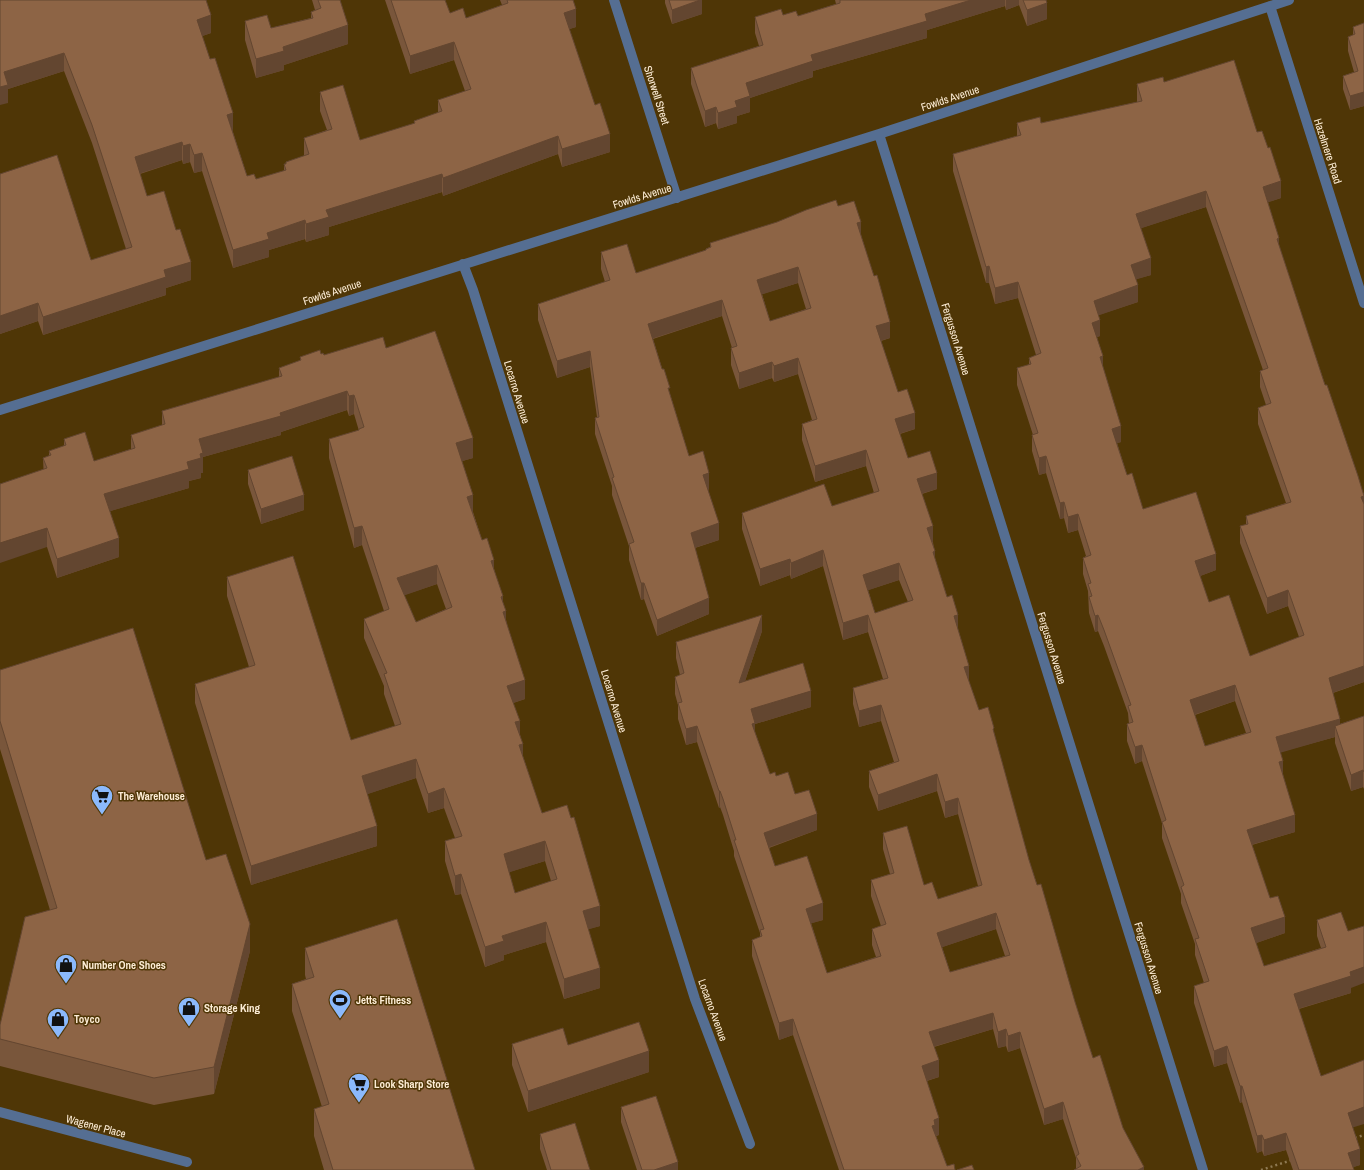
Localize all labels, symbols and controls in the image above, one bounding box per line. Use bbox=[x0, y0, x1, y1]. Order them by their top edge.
street label: Shorwell Street bbox=[641, 64, 673, 127]
street label: Fowlds Avenue bbox=[919, 82, 981, 114]
street label: Hazelmere Road bbox=[1311, 117, 1345, 185]
street label: Fowlds Avenue bbox=[611, 180, 673, 212]
street label: Fowlds Avenue bbox=[301, 276, 363, 308]
street label: Fergusson Avenue bbox=[938, 301, 974, 377]
street label: Locarno Avenue bbox=[501, 359, 533, 425]
street label: Fergusson Avenue bbox=[1034, 610, 1070, 686]
street label: Locarno Avenue bbox=[598, 668, 630, 734]
supermarket icon: The Warehouse bbox=[89, 783, 115, 816]
place label: The Warehouse bbox=[118, 789, 185, 803]
street label: Fergusson Avenue bbox=[1131, 920, 1167, 996]
shop icon: Number One Shoes bbox=[53, 952, 79, 985]
place label: Number One Shoes bbox=[82, 958, 166, 972]
street label: Locarno Avenue bbox=[695, 977, 731, 1043]
sports icon: Jetts Fitness bbox=[327, 987, 353, 1020]
place label: Jetts Fitness bbox=[356, 993, 411, 1007]
shop icon: Storage King bbox=[176, 995, 202, 1028]
place label: Storage King bbox=[204, 1001, 261, 1015]
shop icon: Toyco bbox=[45, 1006, 71, 1039]
place label: Toyco bbox=[74, 1012, 100, 1026]
supermarket icon: Look Sharp Store bbox=[346, 1071, 372, 1104]
place label: Look Sharp Store bbox=[374, 1077, 449, 1091]
street label: Wagener Place bbox=[65, 1111, 127, 1141]

